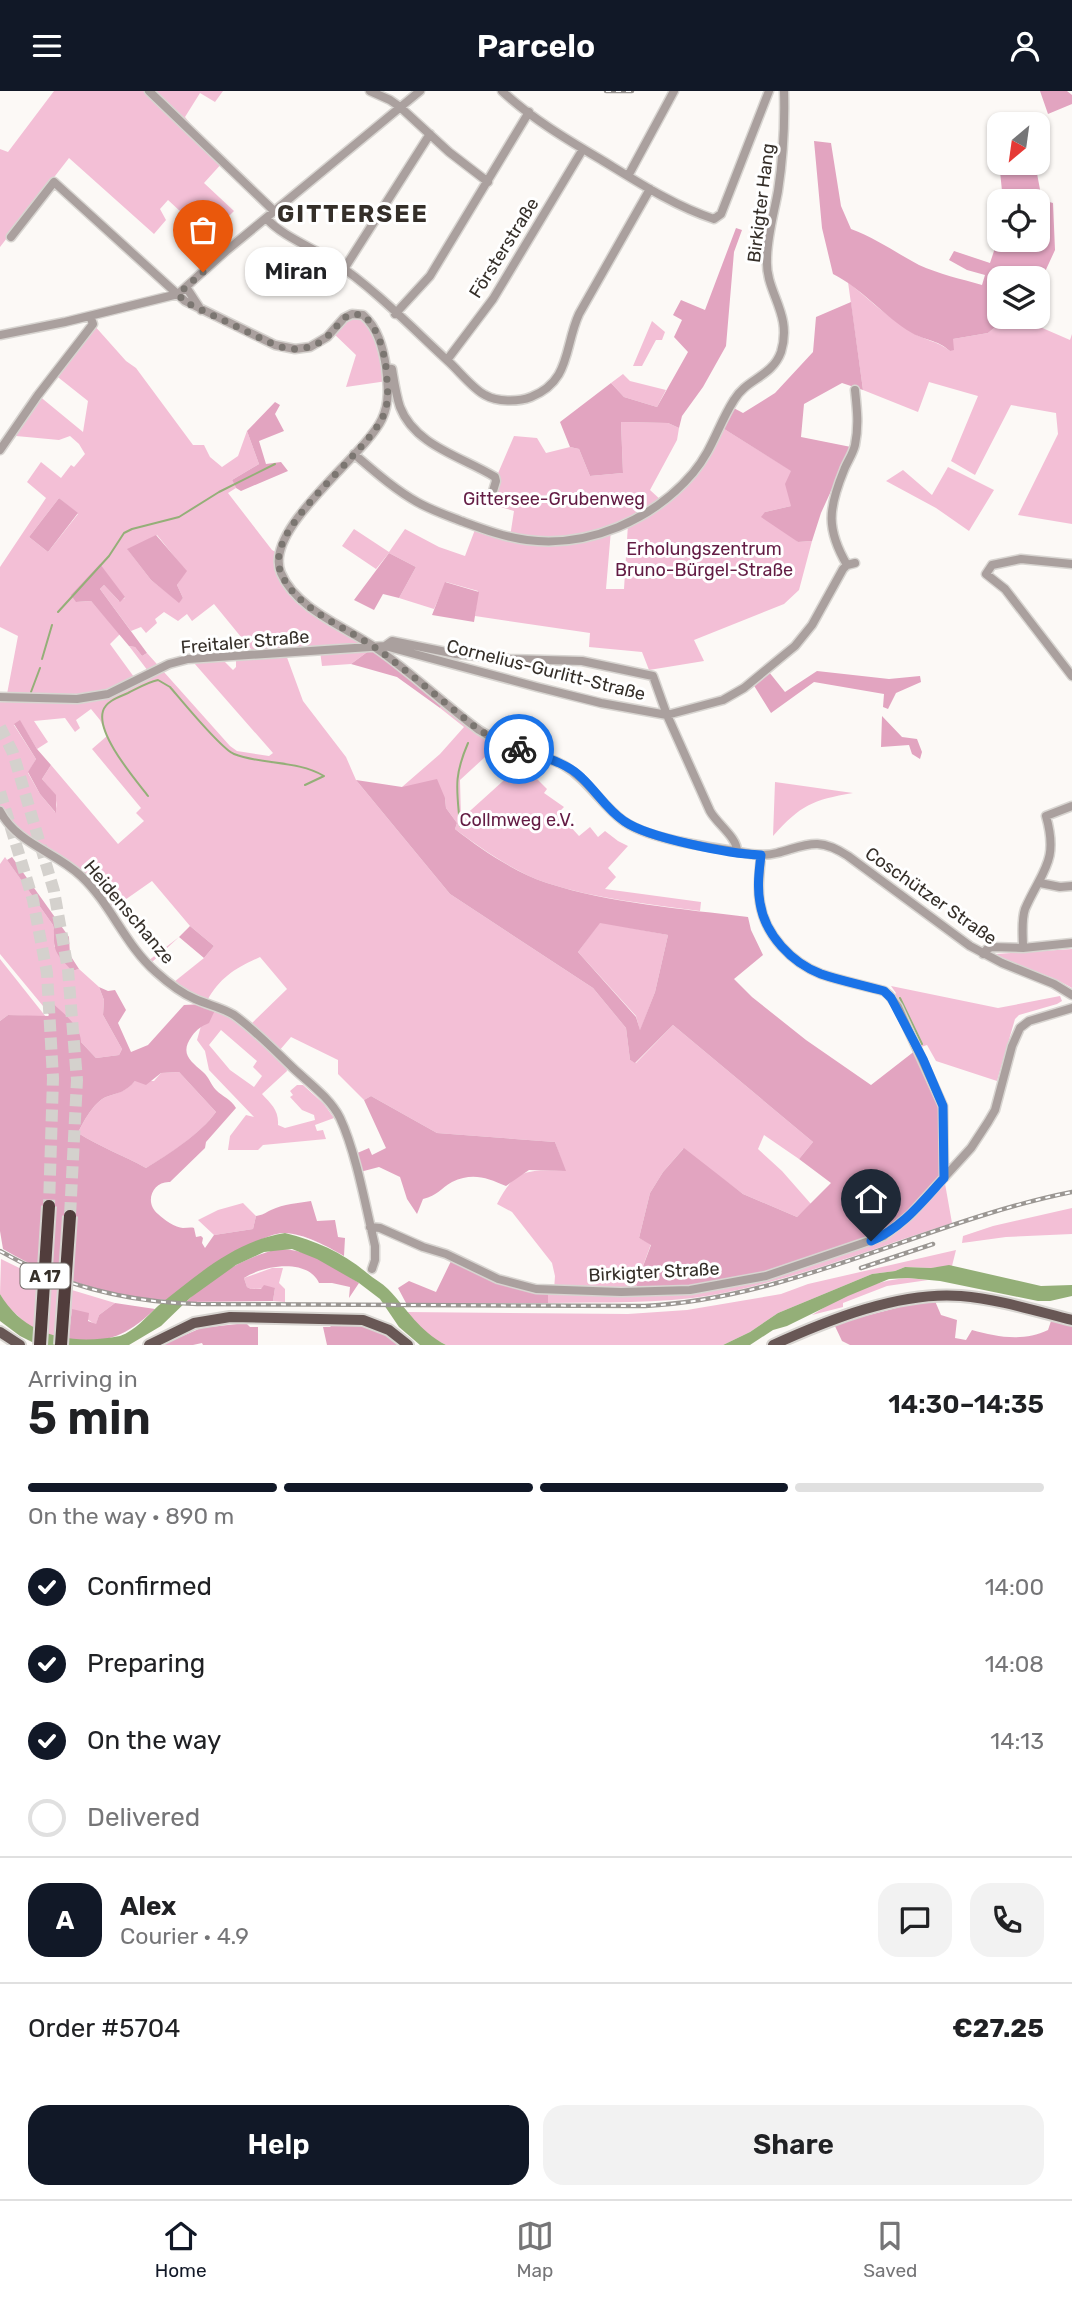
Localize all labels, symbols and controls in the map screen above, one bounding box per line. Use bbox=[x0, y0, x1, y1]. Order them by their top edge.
icon: menu bbox=[28, 27, 66, 65]
text: Parcelo bbox=[477, 27, 595, 65]
icon: person bbox=[1006, 27, 1044, 65]
north arrow bbox=[987, 112, 1050, 175]
map controls bbox=[987, 112, 1050, 329]
street label: Birkigter Hang bbox=[743, 142, 779, 264]
button: locate bbox=[987, 189, 1050, 252]
street label: Försterstraße bbox=[464, 194, 544, 302]
pin bbox=[173, 200, 233, 272]
district label: GITTERSEE bbox=[277, 200, 429, 228]
icon: bag bbox=[184, 211, 222, 249]
callout: Miran bbox=[245, 247, 346, 297]
text: Miran bbox=[265, 257, 327, 285]
button: layers bbox=[987, 266, 1050, 329]
park label: Gittersee-Grubenweg bbox=[463, 488, 645, 510]
park label: Erholungszentrum Bruno-Bürgel-Straße bbox=[615, 538, 793, 581]
street label: Freitaler Straße bbox=[180, 625, 310, 659]
street label: Cornelius-Gurlitt-Straße bbox=[444, 635, 648, 705]
courier bbox=[484, 714, 554, 784]
icon: bike bbox=[500, 730, 538, 768]
park label: Collmweg e.V. bbox=[460, 809, 574, 831]
street label: Coschützer Straße bbox=[861, 842, 1001, 950]
street label: Heidenschanze bbox=[79, 856, 179, 968]
pin bbox=[841, 1169, 901, 1241]
icon: home bbox=[852, 1180, 890, 1218]
street label: Birkigter Straße bbox=[588, 1258, 720, 1286]
road number: A 17 bbox=[20, 1263, 70, 1289]
text: Arriving in bbox=[28, 1365, 138, 1393]
text: 14:30–14:35 bbox=[888, 1389, 1044, 1420]
text: 5 min bbox=[28, 1391, 151, 1446]
text: On the way · 890 m bbox=[28, 1502, 234, 1530]
icon: check bbox=[28, 1568, 66, 1606]
text: Confirmed bbox=[87, 1571, 212, 1602]
text: 14:00 bbox=[985, 1573, 1044, 1601]
icon: check bbox=[28, 1645, 66, 1683]
text: Preparing bbox=[87, 1648, 205, 1679]
text: 14:08 bbox=[985, 1650, 1044, 1678]
icon: check bbox=[28, 1722, 66, 1760]
text: On the way bbox=[87, 1725, 221, 1756]
text: 14:13 bbox=[990, 1727, 1044, 1755]
text: Delivered bbox=[87, 1802, 200, 1833]
button: chat bbox=[878, 1883, 952, 1957]
button: phone bbox=[970, 1883, 1044, 1957]
text: Alex bbox=[120, 1891, 176, 1922]
text: A bbox=[56, 1905, 74, 1936]
text: Courier · 4.9 bbox=[120, 1922, 249, 1950]
text: Order #5704 bbox=[28, 2013, 180, 2044]
text: €27.25 bbox=[952, 2013, 1044, 2044]
button: Help bbox=[28, 2105, 529, 2185]
button: Share bbox=[543, 2105, 1044, 2185]
tab: Home bbox=[155, 2217, 207, 2282]
tab: Map bbox=[516, 2217, 554, 2282]
tab: Saved bbox=[863, 2217, 917, 2282]

